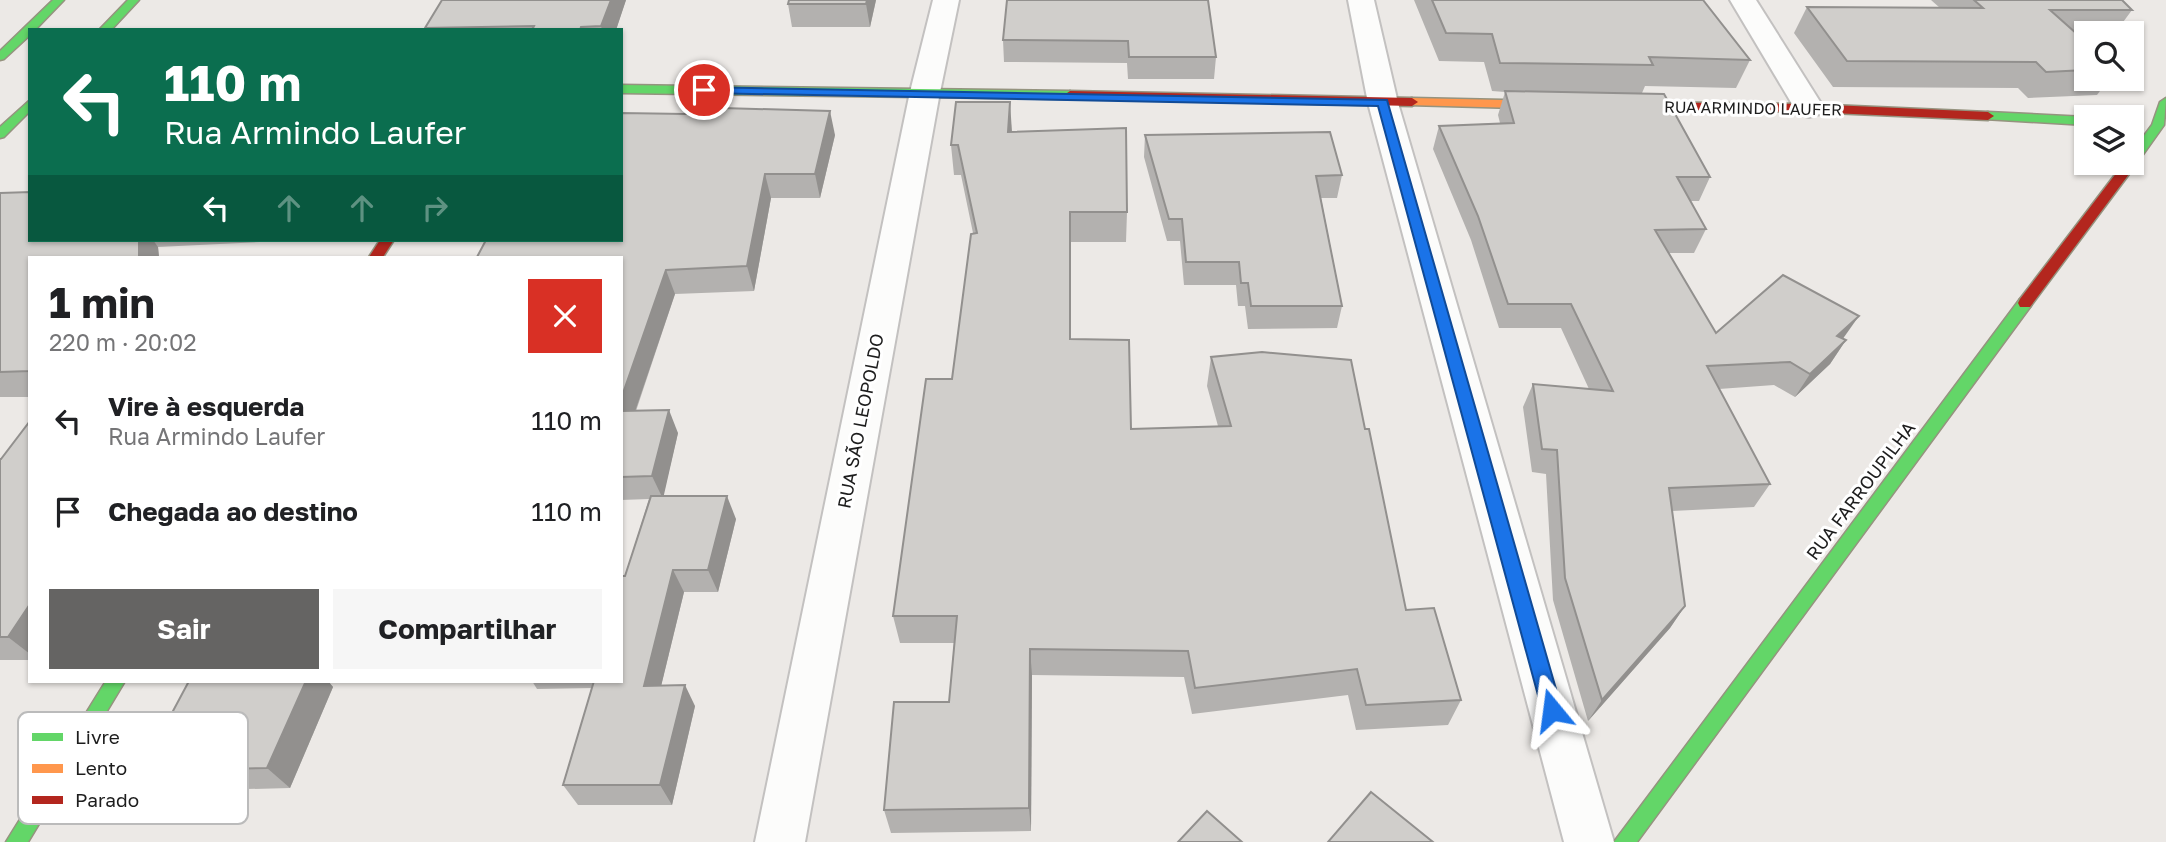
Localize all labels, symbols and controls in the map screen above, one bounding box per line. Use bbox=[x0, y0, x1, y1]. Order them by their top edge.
map controls bbox=[2074, 21, 2144, 175]
button: search bbox=[2074, 21, 2144, 91]
text: 110 m bbox=[164, 53, 301, 112]
icon: left bbox=[49, 56, 140, 147]
pin bbox=[674, 60, 734, 120]
icon: arrive bbox=[685, 71, 723, 109]
street label: RUA ARMINDO LAUFER bbox=[1664, 96, 1842, 120]
button: layers bbox=[2074, 105, 2144, 175]
text: Rua Armindo Laufer bbox=[164, 113, 466, 151]
icon: left bbox=[197, 189, 235, 227]
icon: ahead bbox=[270, 189, 308, 227]
icon: ahead bbox=[343, 189, 381, 227]
icon: right bbox=[416, 189, 454, 227]
text: 1 min bbox=[49, 277, 155, 327]
button: close bbox=[528, 279, 602, 353]
text: 220 m · 20:02 bbox=[49, 328, 197, 356]
street label: RUA SÃO LEOPOLDO bbox=[832, 331, 888, 510]
text: Vire à esquerda bbox=[108, 391, 304, 422]
icon: left bbox=[49, 402, 87, 440]
text: 110 m bbox=[531, 405, 602, 436]
street label: RUA FARROUPILHA bbox=[1801, 417, 1919, 564]
text: Rua Armindo Laufer bbox=[108, 422, 325, 450]
icon: arrive bbox=[49, 493, 87, 531]
text: Chegada ao destino bbox=[108, 496, 358, 527]
text: 110 m bbox=[531, 496, 602, 527]
button: Sair bbox=[49, 589, 319, 669]
button: Compartilhar bbox=[333, 589, 602, 669]
position arrow bbox=[1515, 673, 1589, 747]
legend bbox=[18, 712, 248, 824]
text: Livre bbox=[75, 725, 120, 748]
text: Lento bbox=[75, 756, 127, 779]
text: Parado bbox=[75, 788, 139, 811]

